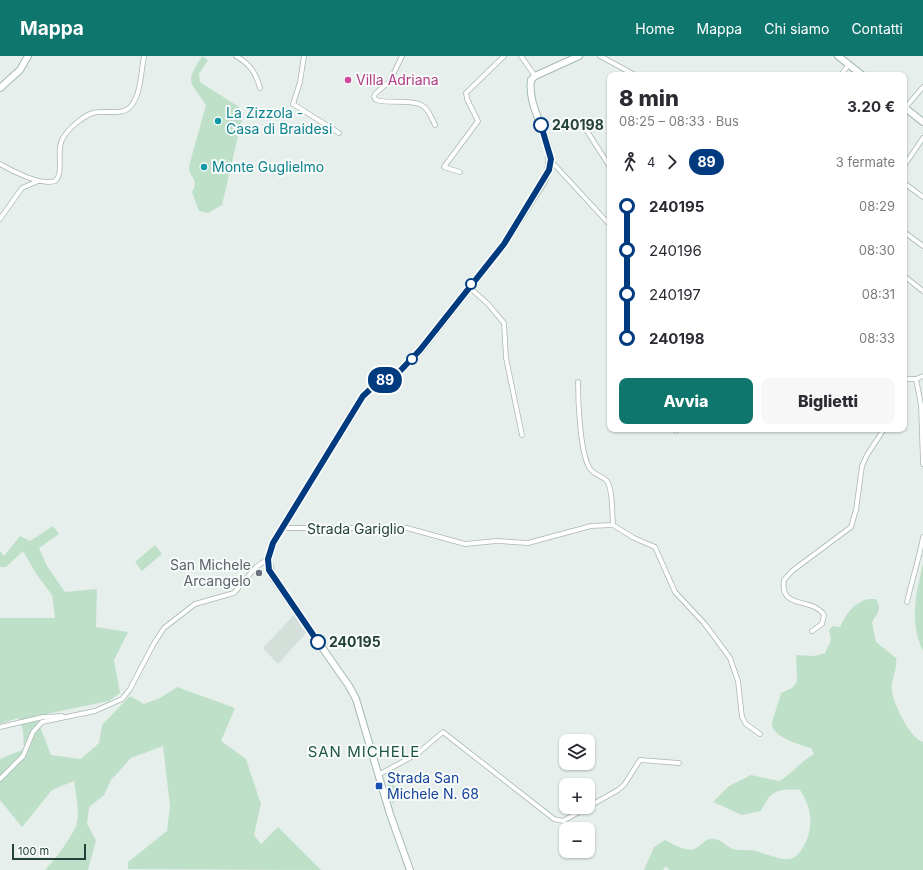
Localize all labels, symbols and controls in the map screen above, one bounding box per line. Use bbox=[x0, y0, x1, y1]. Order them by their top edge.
text: Mappa bbox=[20, 17, 84, 40]
text: Home bbox=[635, 20, 675, 37]
text: Mappa bbox=[697, 20, 742, 37]
text: Chi siamo bbox=[764, 20, 829, 37]
text: Contatti bbox=[851, 20, 903, 37]
place label: Villa Adriana bbox=[356, 71, 439, 88]
marker: Villa Adriana bbox=[343, 75, 353, 85]
text: 8 min bbox=[619, 85, 679, 111]
text: 3.20 € bbox=[847, 97, 895, 116]
place label: La Zizzola - Casa di Braidesi bbox=[226, 104, 332, 137]
text: 08:25 – 08:33 · Bus bbox=[619, 113, 739, 129]
marker: La Zizzola - Casa di Braidesi bbox=[213, 116, 223, 126]
place label: 240198 bbox=[552, 116, 604, 133]
marker: 240198 bbox=[533, 117, 549, 133]
icon: walk bbox=[619, 151, 641, 173]
icon: forward bbox=[661, 151, 683, 173]
text: 89 bbox=[697, 153, 716, 170]
text: 4 bbox=[647, 154, 655, 170]
text: 3 fermate bbox=[836, 154, 895, 170]
place label: Monte Guglielmo bbox=[212, 158, 324, 175]
marker: Monte Guglielmo bbox=[199, 162, 209, 172]
text: 240195 bbox=[649, 197, 704, 216]
text: 08:29 bbox=[859, 198, 895, 214]
text: 240196 bbox=[649, 241, 702, 260]
text: 08:30 bbox=[859, 242, 895, 258]
unlabelled marker bbox=[465, 278, 477, 290]
text: 240197 bbox=[649, 285, 701, 304]
text: 08:31 bbox=[862, 286, 895, 302]
text: 240198 bbox=[649, 329, 704, 348]
text: 08:33 bbox=[859, 330, 895, 346]
unlabelled marker bbox=[406, 353, 418, 365]
line badge: 89 bbox=[367, 367, 403, 393]
text: 89 bbox=[376, 371, 394, 388]
button: Avvia bbox=[619, 378, 753, 424]
button: Biglietti bbox=[761, 378, 895, 424]
street label: Strada Gariglio bbox=[307, 520, 405, 537]
place label: San Michele Arcangelo bbox=[170, 556, 251, 589]
marker: San Michele Arcangelo bbox=[254, 568, 264, 578]
place label: 240195 bbox=[329, 633, 381, 650]
marker: 240195 bbox=[310, 634, 326, 650]
map controls bbox=[559, 734, 595, 858]
button: layers bbox=[559, 734, 595, 770]
district label: SAN MICHELE bbox=[308, 742, 420, 761]
place label: Strada San Michele N. 68 bbox=[387, 769, 479, 802]
button: + bbox=[559, 778, 595, 814]
marker: Strada San Michele N. 68 bbox=[374, 781, 384, 791]
button: − bbox=[559, 822, 595, 858]
scale bar bbox=[12, 842, 86, 861]
text: 100 m bbox=[18, 844, 49, 858]

